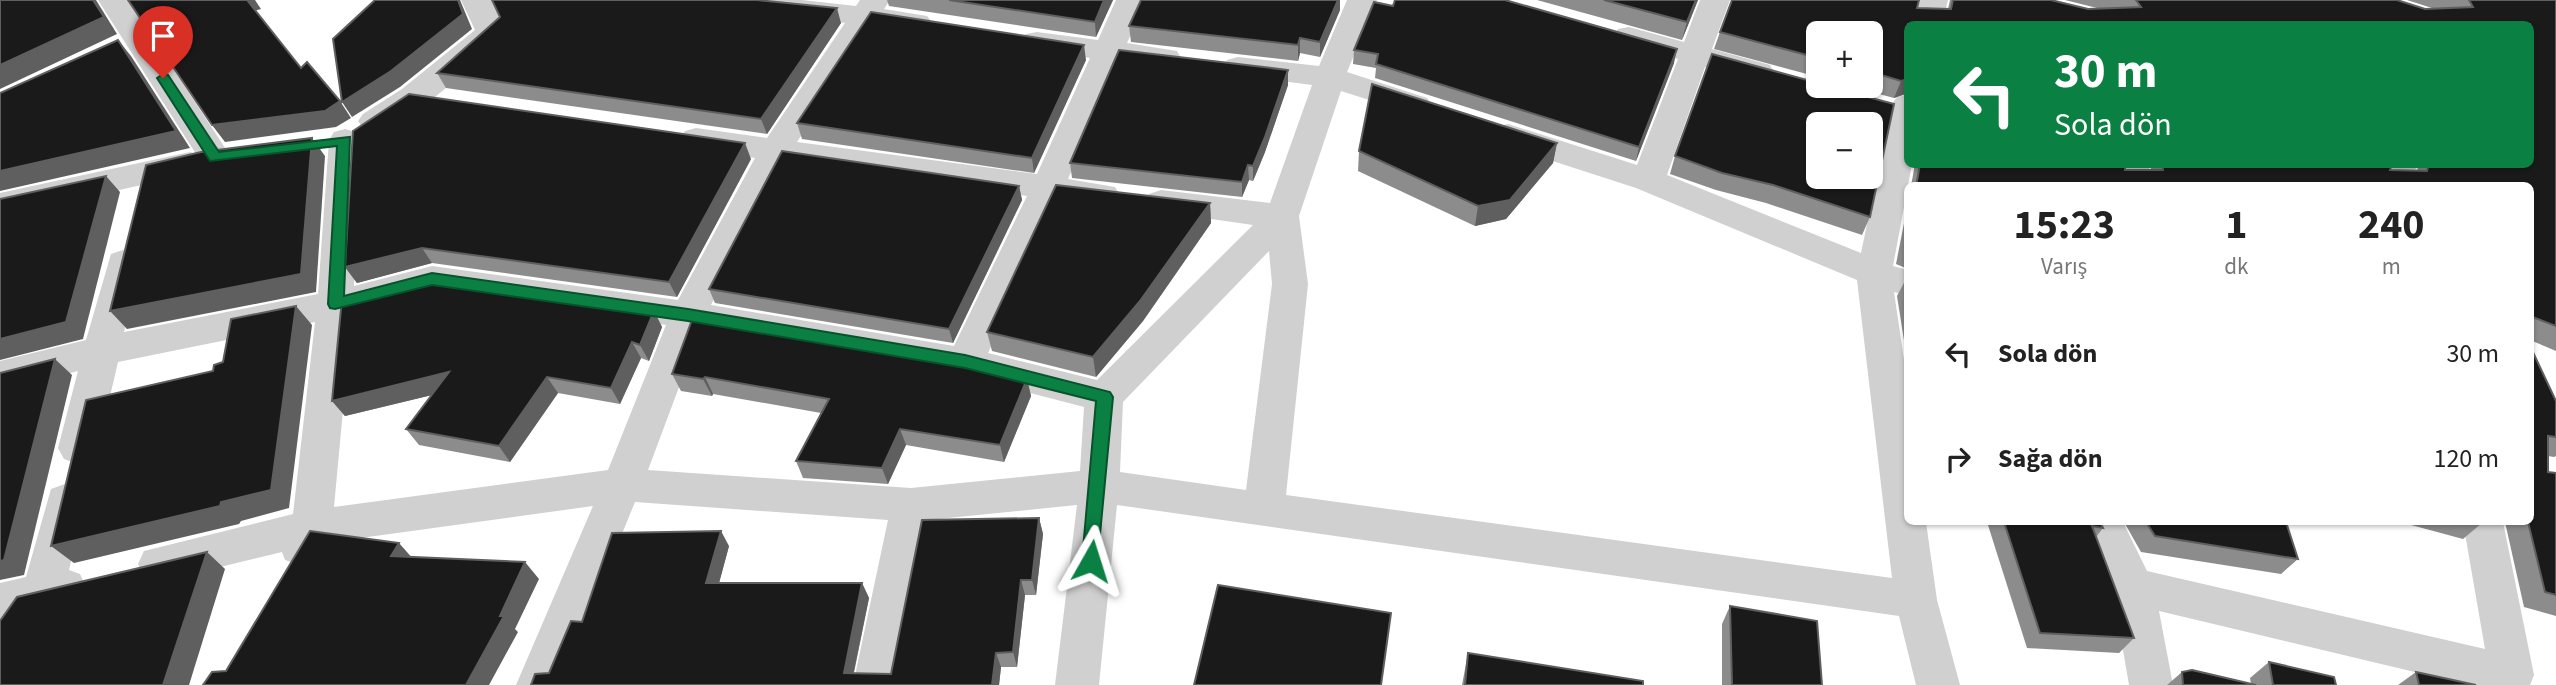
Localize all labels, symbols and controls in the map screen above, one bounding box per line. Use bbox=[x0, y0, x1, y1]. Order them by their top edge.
pin bbox=[133, 6, 193, 78]
icon: arrive bbox=[144, 17, 182, 55]
map controls bbox=[1806, 21, 1883, 189]
button: + bbox=[1806, 21, 1883, 98]
text: 30 m bbox=[2054, 37, 2158, 107]
icon: left bbox=[1939, 49, 2030, 140]
text: Sola dön bbox=[2054, 102, 2172, 148]
button: − bbox=[1806, 112, 1883, 189]
text: 15:23 bbox=[2014, 195, 2115, 255]
text: 1 bbox=[2225, 195, 2247, 255]
text: 240 bbox=[2358, 195, 2425, 255]
text: Varış bbox=[2041, 250, 2087, 283]
text: dk bbox=[2224, 250, 2248, 283]
text: m bbox=[2382, 250, 2401, 283]
icon: left bbox=[1939, 335, 1977, 373]
text: Sola dön bbox=[1998, 335, 2097, 372]
text: 30 m bbox=[2446, 335, 2499, 372]
icon: right bbox=[1939, 440, 1977, 478]
text: Sağa dön bbox=[1998, 440, 2103, 477]
text: 120 m bbox=[2433, 440, 2499, 477]
position arrow bbox=[1054, 524, 1128, 598]

